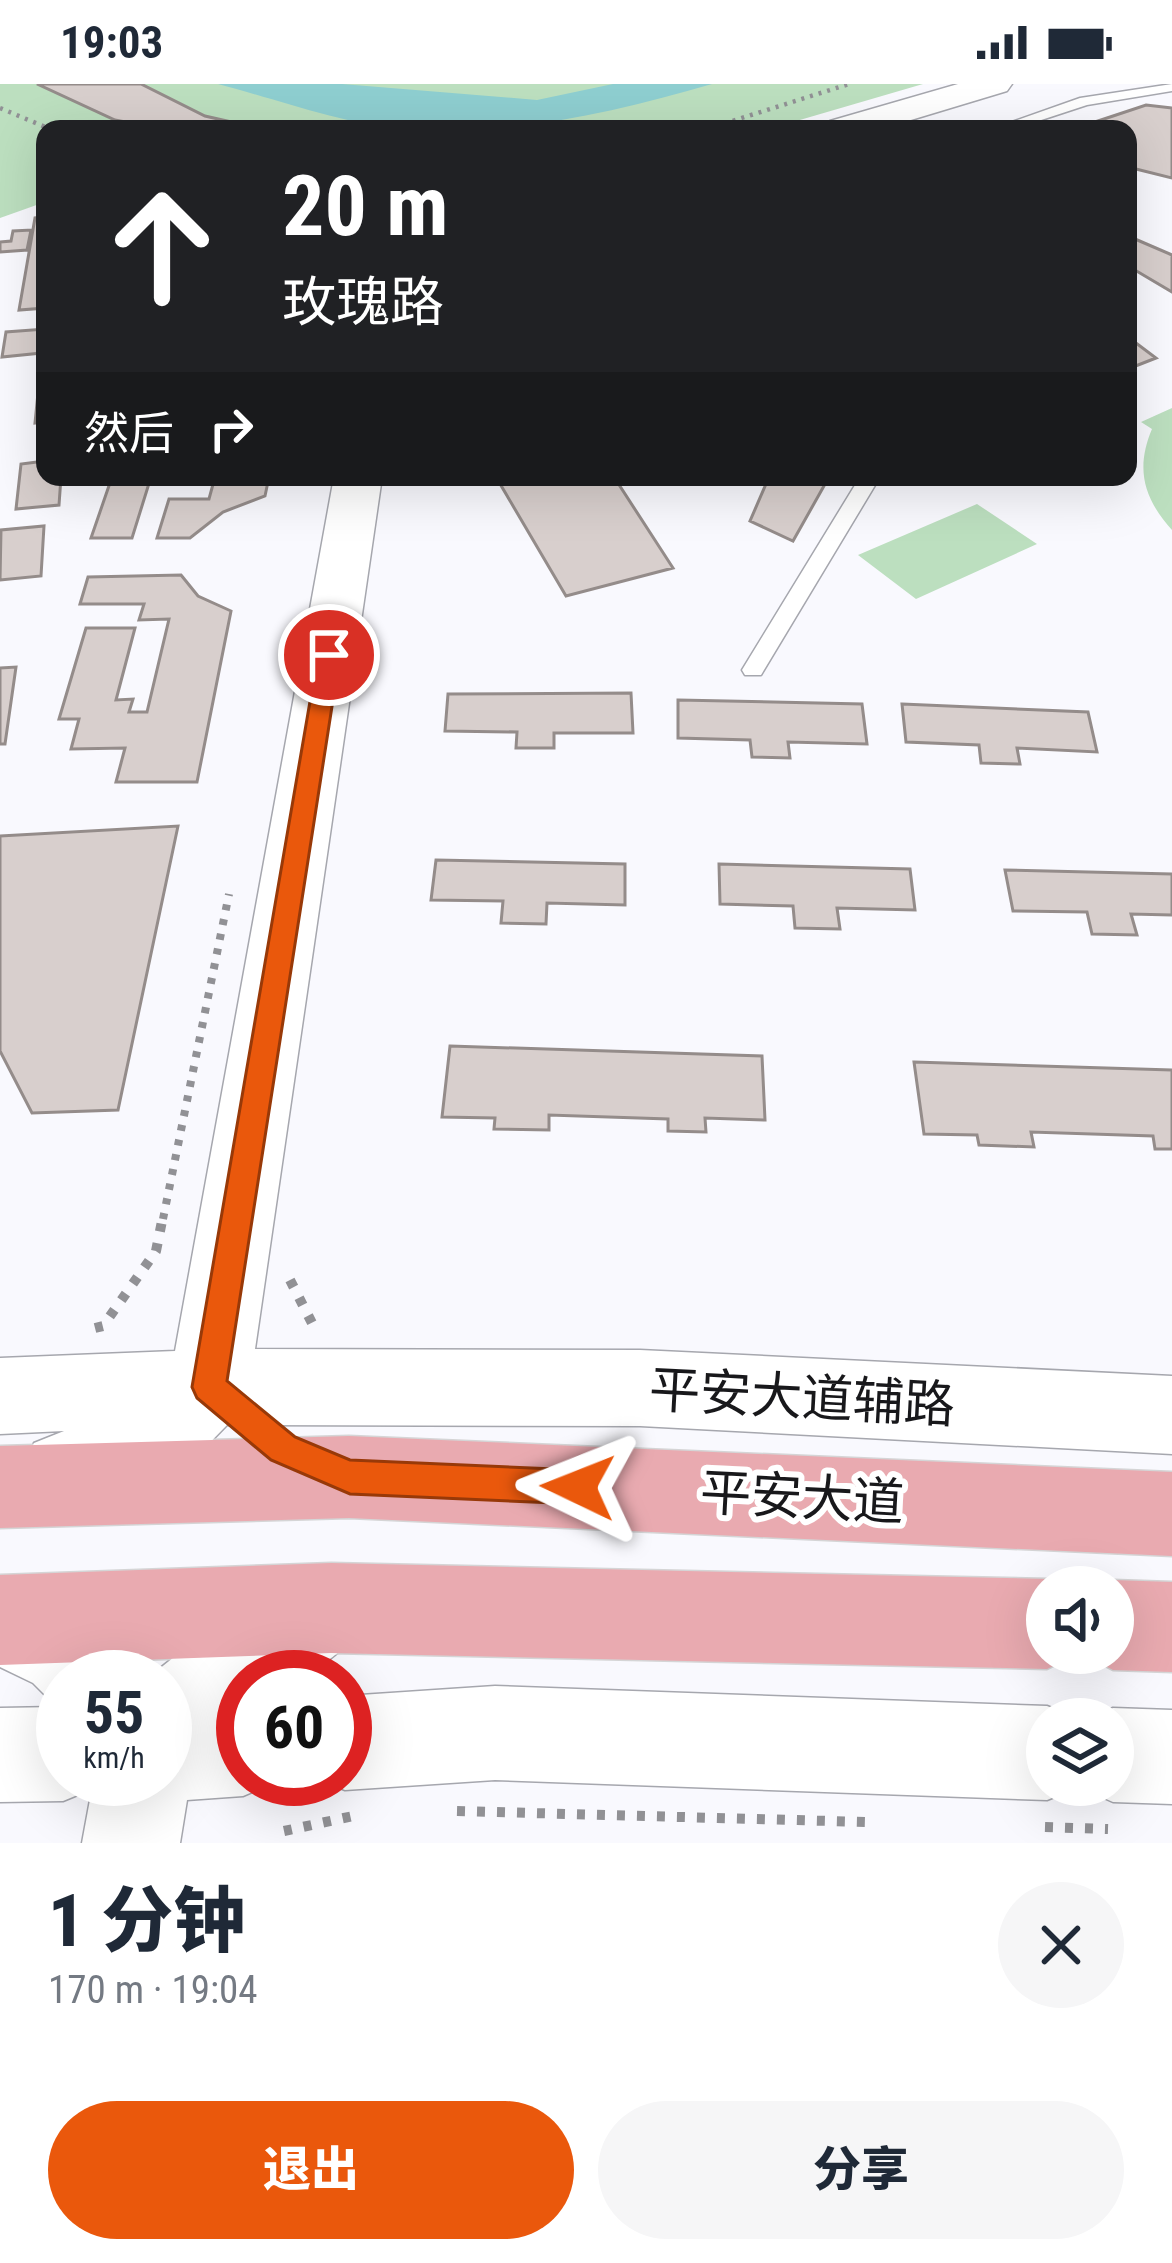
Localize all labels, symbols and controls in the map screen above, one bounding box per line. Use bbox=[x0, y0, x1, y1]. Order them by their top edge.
text: 19:03 bbox=[60, 16, 163, 69]
text: 20 m bbox=[282, 157, 449, 256]
icon: ahead bbox=[84, 168, 240, 324]
text: 玫瑰路 bbox=[282, 271, 444, 334]
icon: right bbox=[198, 396, 264, 462]
text: 然后 bbox=[84, 407, 174, 460]
pin bbox=[278, 604, 380, 706]
icon: arrive bbox=[296, 622, 362, 688]
street label: 平安大道辅路 bbox=[648, 1360, 956, 1435]
position arrow bbox=[515, 1424, 641, 1550]
street label: 平安大道 bbox=[699, 1463, 905, 1532]
map controls bbox=[1026, 1566, 1134, 1806]
button: sound bbox=[1026, 1566, 1134, 1674]
speed limit sign: 60 bbox=[216, 1650, 372, 1806]
text: 55 bbox=[84, 1677, 144, 1748]
button: layers bbox=[1026, 1698, 1134, 1806]
text: km/h bbox=[83, 1740, 145, 1775]
text: 1 分钟 bbox=[48, 1879, 245, 1964]
button: close bbox=[998, 1882, 1124, 2008]
text: 170 m · 19:04 bbox=[48, 1967, 258, 2013]
button: 退出 bbox=[48, 2101, 574, 2239]
button: 分享 bbox=[598, 2101, 1124, 2239]

